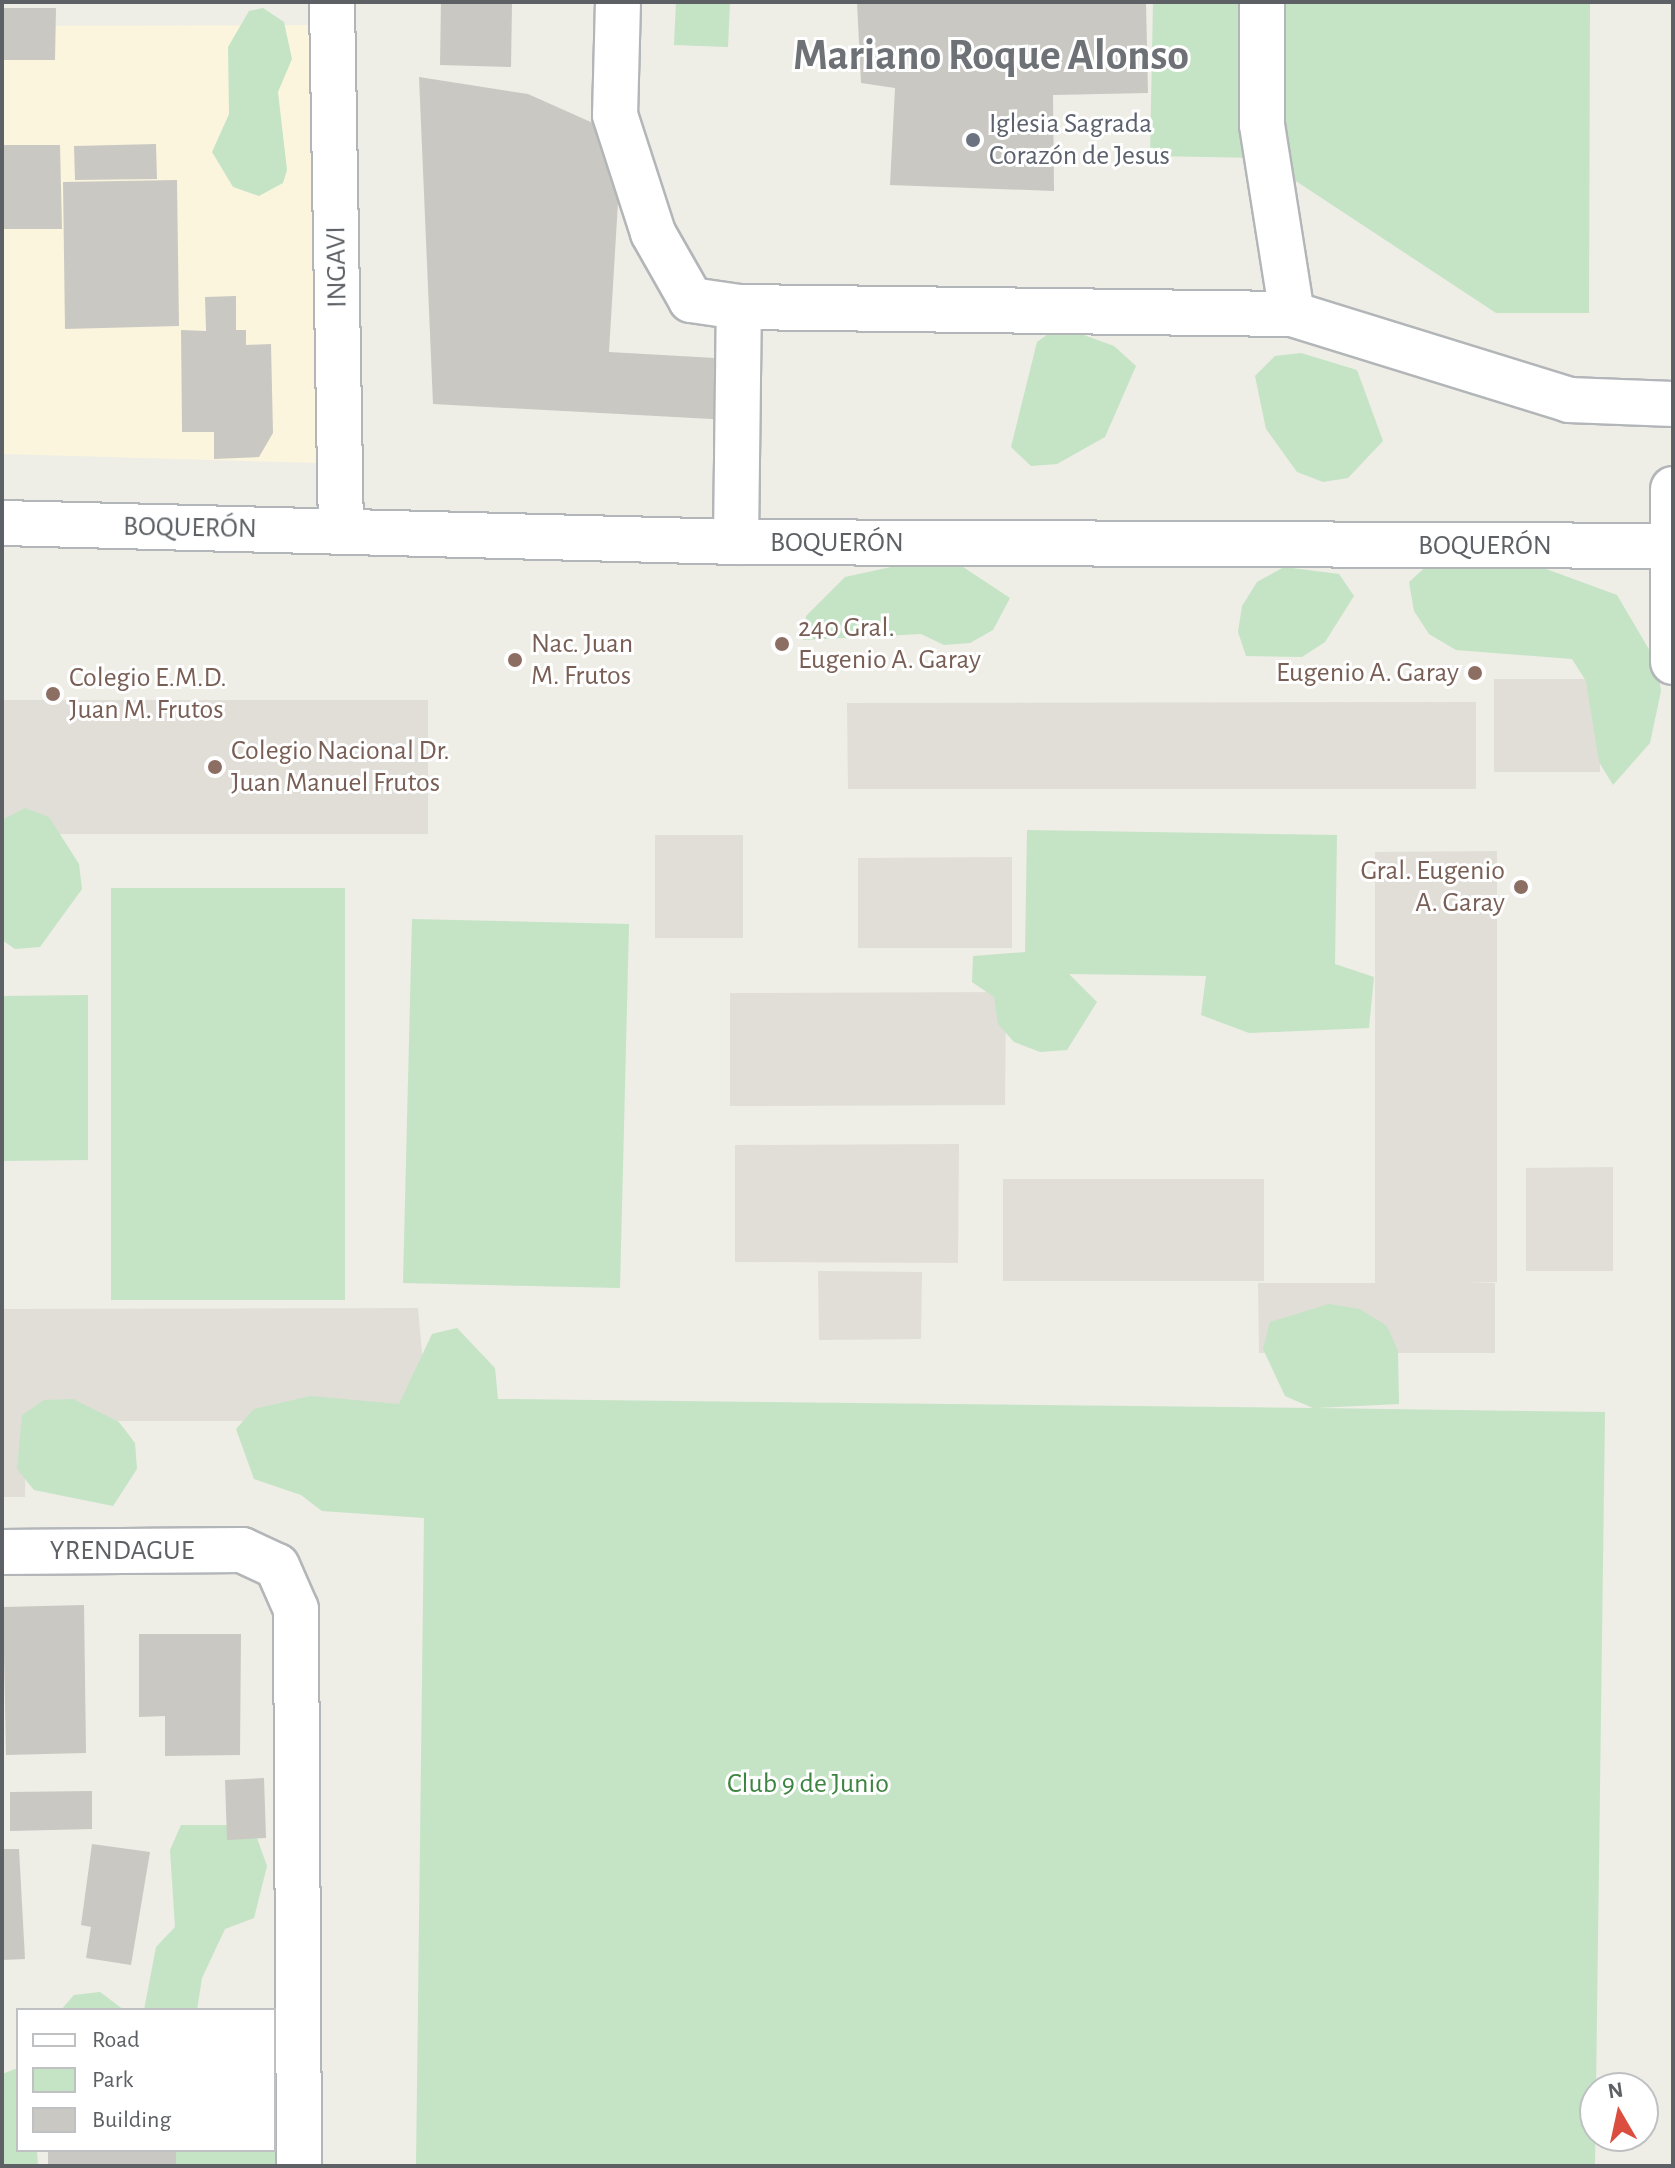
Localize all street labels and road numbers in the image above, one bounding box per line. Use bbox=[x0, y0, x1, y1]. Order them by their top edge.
street label: INGAVI bbox=[319, 226, 355, 308]
street label: BOQUERÓN bbox=[123, 510, 257, 546]
street label: BOQUERÓN bbox=[770, 526, 904, 560]
street label: BOQUERÓN bbox=[1418, 529, 1552, 563]
street label: YRENDAGUE bbox=[50, 1534, 194, 1568]

